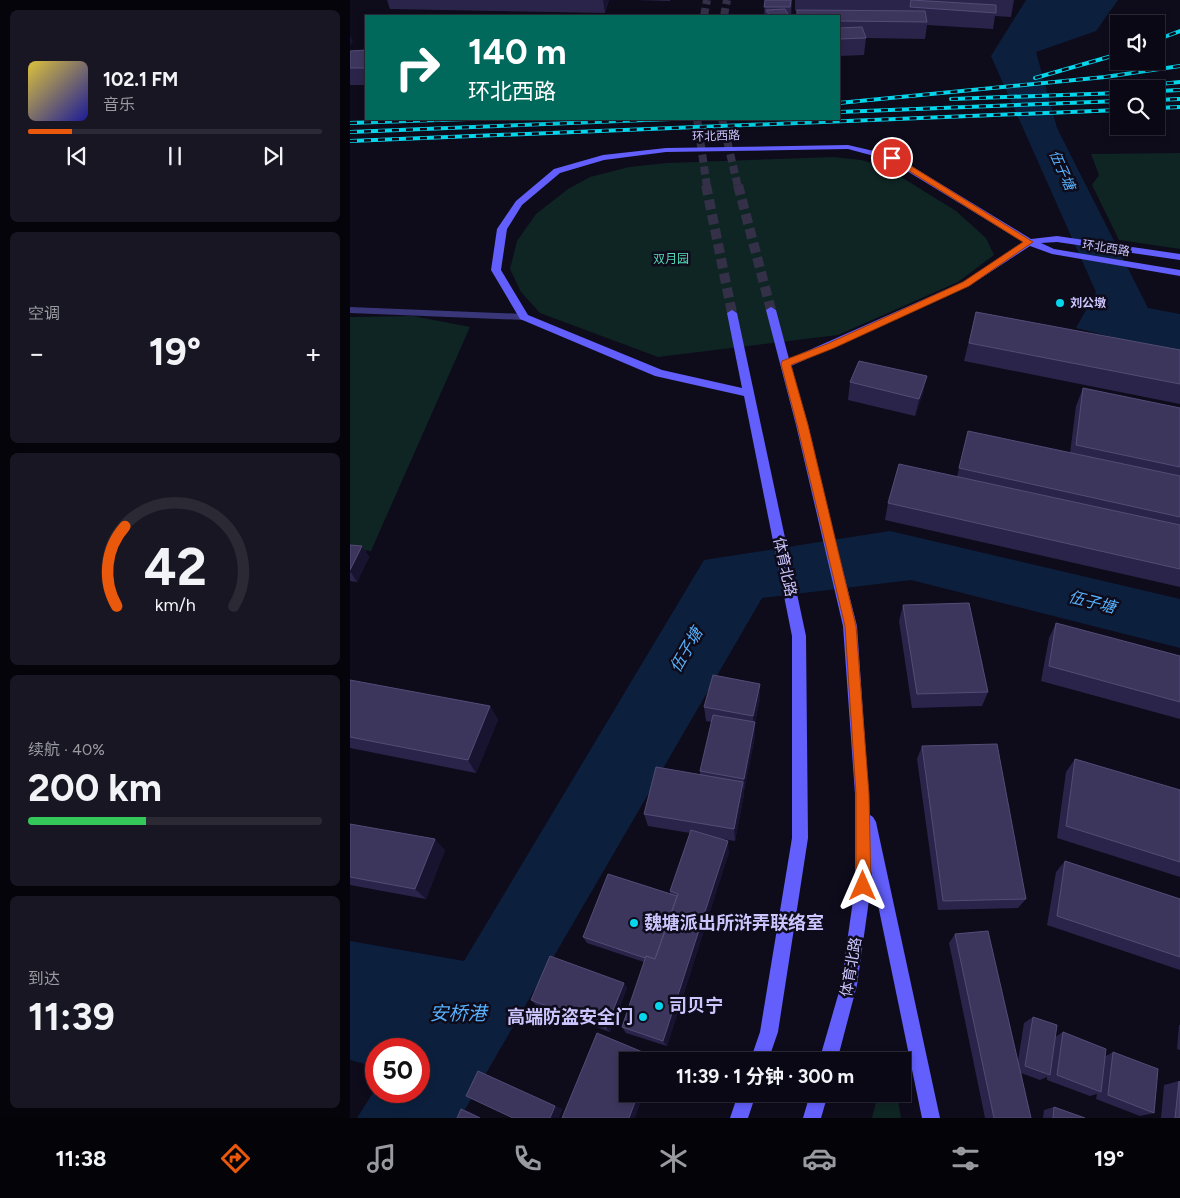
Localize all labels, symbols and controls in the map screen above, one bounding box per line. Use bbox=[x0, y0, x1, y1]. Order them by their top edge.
map controls bbox=[1110, 15, 1165, 135]
button: sound bbox=[1110, 15, 1165, 70]
text: 140 m bbox=[468, 31, 566, 73]
icon: right bbox=[385, 35, 450, 100]
text: 102.1 FM bbox=[103, 68, 178, 91]
text: 环北西路 bbox=[468, 78, 556, 105]
button: search bbox=[1110, 80, 1165, 135]
text: 音乐 bbox=[103, 95, 135, 114]
street label: 环北西路 bbox=[692, 128, 740, 144]
pin bbox=[871, 137, 913, 179]
icon: previous bbox=[63, 142, 91, 170]
icon: pause bbox=[161, 142, 189, 170]
icon: next bbox=[259, 142, 287, 170]
icon: arrive bbox=[878, 144, 906, 172]
water label: 伍子塘 bbox=[1046, 147, 1079, 194]
street label: 环北西路 bbox=[1081, 237, 1131, 259]
park label: 双月园 bbox=[653, 252, 689, 266]
place label: 刘公墩 bbox=[1070, 296, 1106, 310]
marker: 刘公墩 bbox=[1054, 297, 1066, 309]
text: 空调 bbox=[28, 304, 60, 323]
text: 19° bbox=[149, 329, 201, 375]
text: − bbox=[28, 336, 45, 370]
text: + bbox=[305, 336, 322, 370]
text: 42 bbox=[143, 536, 207, 598]
street label: 体育北路 bbox=[770, 536, 800, 598]
water label: 伍子塘 bbox=[1066, 587, 1120, 618]
text: km/h bbox=[155, 594, 195, 615]
water label: 伍子塘 bbox=[666, 622, 708, 676]
text: 续航 · 40% bbox=[28, 740, 105, 759]
text: 200 km bbox=[28, 765, 162, 811]
position arrow bbox=[836, 859, 888, 911]
place label: 魏塘派出所浒弄联络室 bbox=[644, 912, 824, 934]
marker: 魏塘派出所浒弄联络室 bbox=[628, 917, 640, 929]
street label: 体育北路 bbox=[837, 936, 865, 998]
text: 到达 bbox=[28, 969, 60, 988]
text: 11:39 bbox=[28, 994, 115, 1040]
place label: 司贝宁 bbox=[669, 995, 723, 1017]
marker: 司贝宁 bbox=[653, 1000, 665, 1012]
water label: 安桥港 bbox=[429, 1002, 489, 1025]
place label: 高端防盗安全门 bbox=[507, 1006, 633, 1028]
marker: 高端防盗安全门 bbox=[637, 1011, 649, 1023]
speed limit sign: 50 bbox=[365, 1038, 430, 1103]
text: 11:39 · 1 分钟 · 300 m bbox=[676, 1065, 854, 1088]
icon: directions bbox=[218, 1141, 253, 1176]
icon: music bbox=[364, 1141, 399, 1176]
icon: phone bbox=[510, 1141, 545, 1176]
icon: climate bbox=[656, 1141, 691, 1176]
icon: car bbox=[802, 1141, 837, 1176]
icon: filters bbox=[948, 1141, 983, 1176]
text: 11:38 bbox=[56, 1145, 106, 1172]
text: 19° bbox=[1094, 1145, 1124, 1172]

